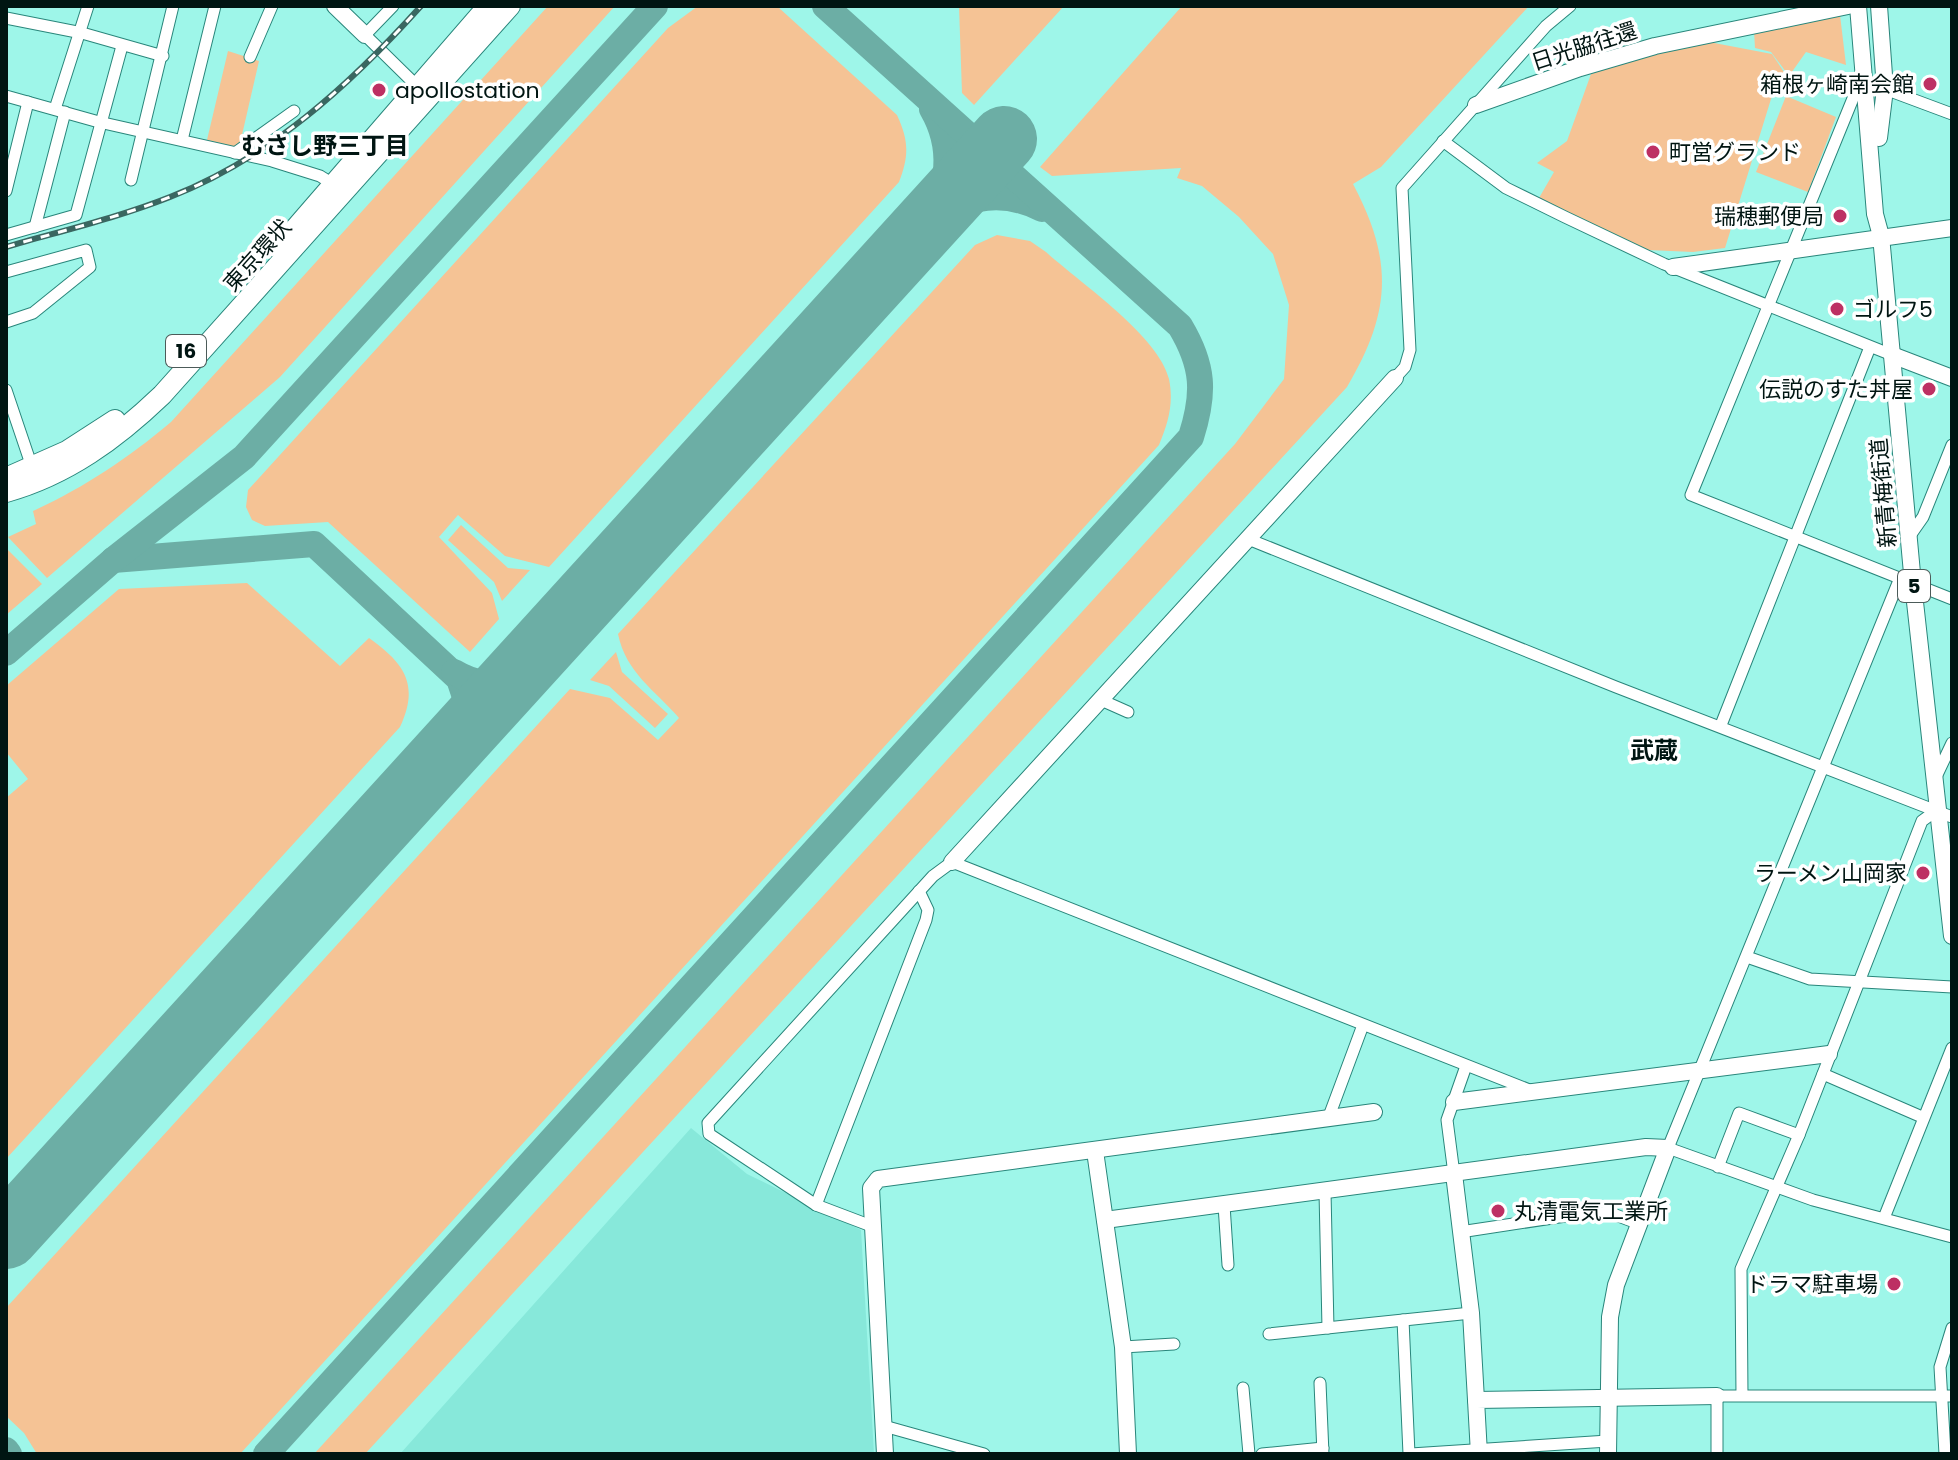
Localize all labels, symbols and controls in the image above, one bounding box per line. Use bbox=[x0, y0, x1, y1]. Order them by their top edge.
street label: 日光脇往還 bbox=[1527, 15, 1641, 78]
place label: 箱根ヶ崎南会館 bbox=[1760, 69, 1914, 100]
place label: apollostation bbox=[395, 75, 540, 106]
marker: 箱根ヶ崎南会館 bbox=[1921, 75, 1939, 93]
marker: apollostation bbox=[370, 81, 388, 99]
district label: むさし野三丁目 bbox=[241, 129, 409, 162]
place label: 町営グランド bbox=[1669, 137, 1801, 168]
marker: 町営グランド bbox=[1644, 143, 1662, 161]
place label: 瑞穂郵便局 bbox=[1714, 201, 1824, 232]
marker: 瑞穂郵便局 bbox=[1831, 207, 1849, 225]
street label: 東京環状 bbox=[216, 212, 298, 298]
place label: ゴルフ5 bbox=[1853, 294, 1933, 325]
marker: ゴルフ5 bbox=[1828, 300, 1846, 318]
road number: 16 bbox=[166, 335, 206, 367]
place label: 伝説のすた丼屋 bbox=[1759, 374, 1913, 405]
marker: 伝説のすた丼屋 bbox=[1920, 380, 1938, 398]
street label: 新青梅街道 bbox=[1863, 437, 1904, 549]
road number: 5 bbox=[1898, 570, 1930, 602]
district label: 武蔵 bbox=[1630, 734, 1678, 767]
place label: ラーメン山岡家 bbox=[1754, 858, 1907, 889]
marker: ラーメン山岡家 bbox=[1914, 864, 1932, 882]
place label: 丸清電気工業所 bbox=[1514, 1196, 1668, 1227]
marker: 丸清電気工業所 bbox=[1489, 1202, 1507, 1220]
place label: ドラマ駐車場 bbox=[1746, 1269, 1878, 1300]
marker: ドラマ駐車場 bbox=[1885, 1275, 1903, 1293]

